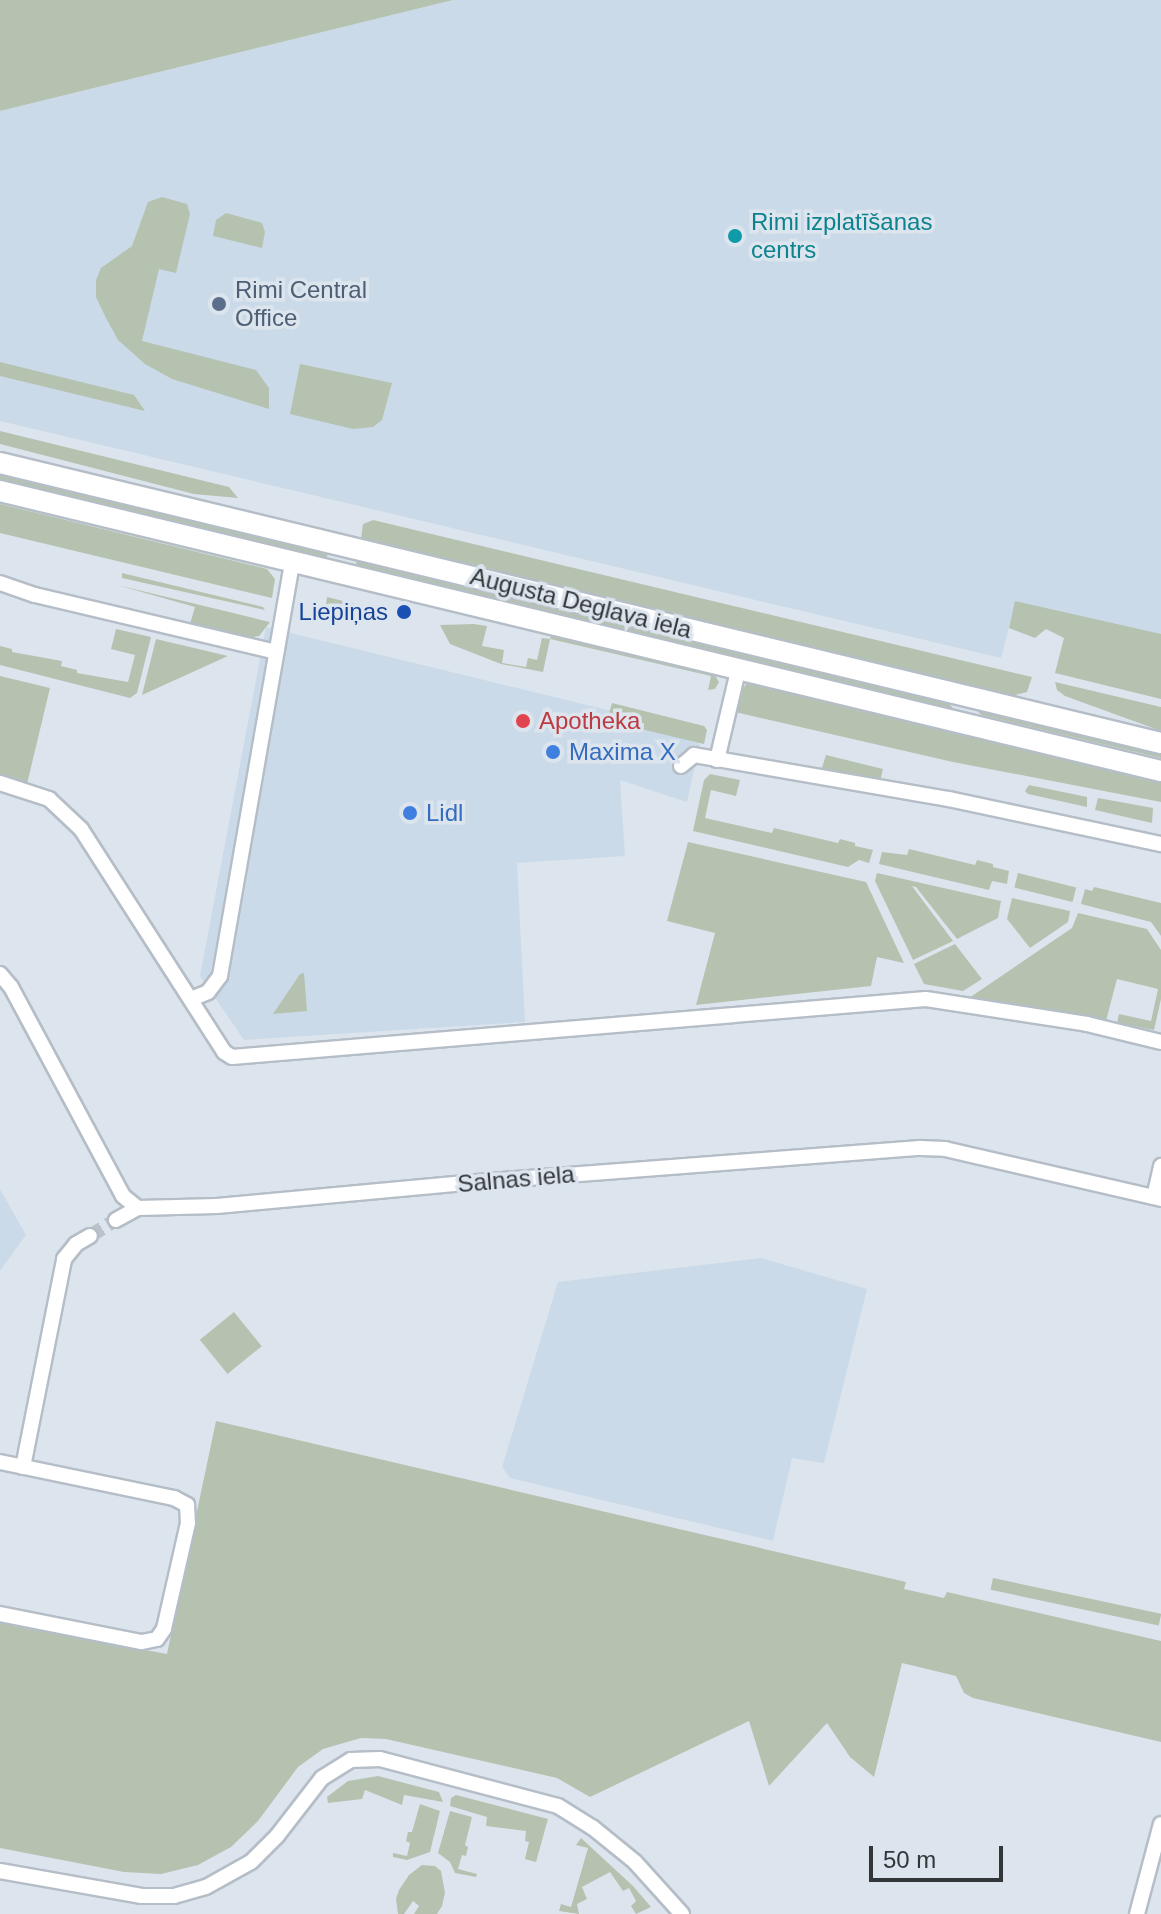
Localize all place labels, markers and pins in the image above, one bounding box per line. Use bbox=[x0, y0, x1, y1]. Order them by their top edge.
place label: Rimi izplatīšanas centrs bbox=[751, 208, 932, 264]
marker: Rimi izplatīšanas centrs bbox=[726, 227, 744, 245]
place label: Rimi Central Office bbox=[235, 276, 367, 332]
marker: Rimi Central Office bbox=[210, 295, 228, 313]
place label: Liepiņas bbox=[299, 598, 388, 626]
marker: Liepiņas bbox=[395, 603, 413, 621]
place label: Apotheka bbox=[539, 707, 640, 735]
marker: Apotheka bbox=[514, 712, 532, 730]
place label: Maxima X bbox=[569, 738, 676, 766]
marker: Maxima X bbox=[544, 743, 562, 761]
place label: Lidl bbox=[426, 799, 463, 827]
marker: Lidl bbox=[401, 804, 419, 822]

